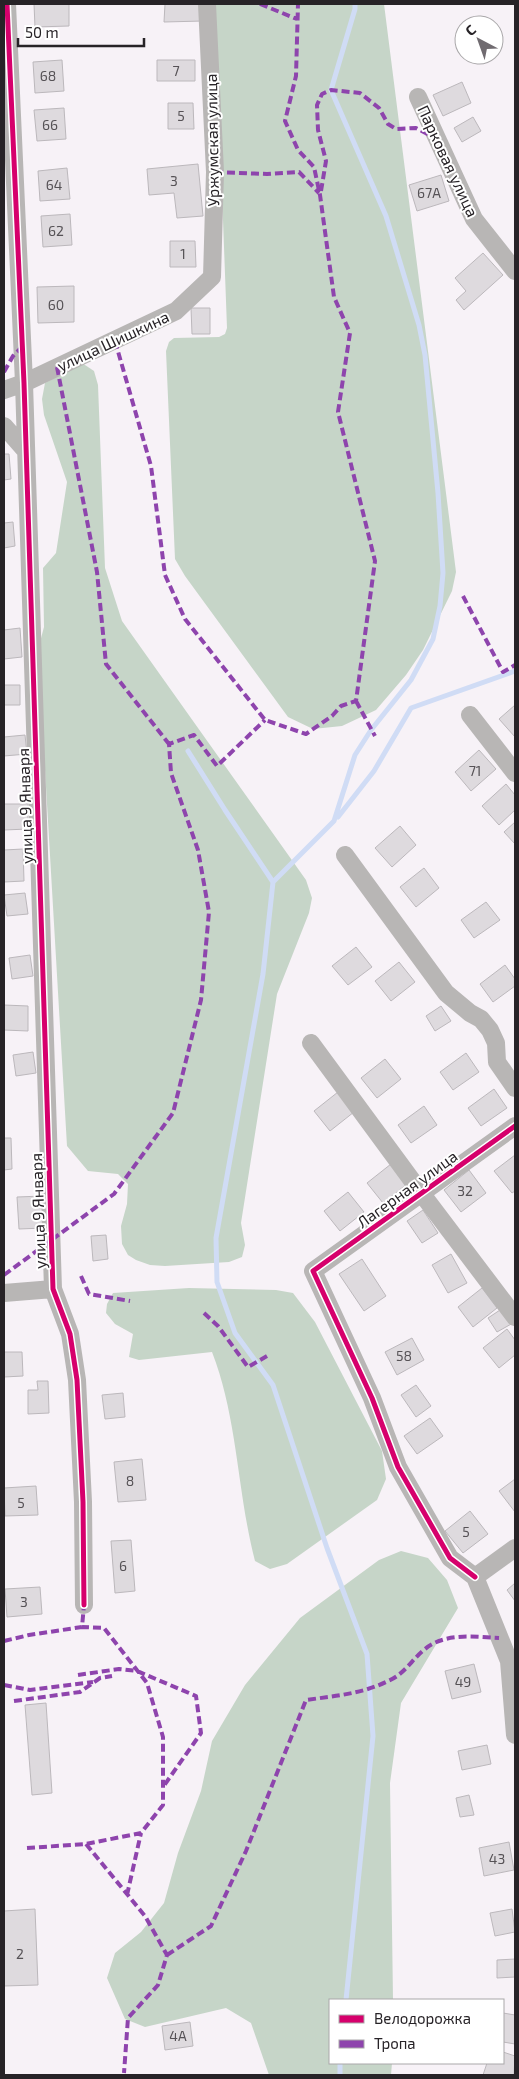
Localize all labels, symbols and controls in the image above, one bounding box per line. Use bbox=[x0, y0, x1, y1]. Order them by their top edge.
scale bar bbox=[18, 15, 144, 47]
north arrow bbox=[454, 15, 504, 65]
text: С bbox=[461, 21, 479, 39]
text: 50 m bbox=[25, 23, 59, 41]
house number: 7 bbox=[172, 62, 180, 79]
house number: 68 bbox=[40, 67, 56, 84]
street label: Уржумская улица bbox=[201, 73, 223, 207]
street label: Парковая улица bbox=[413, 102, 483, 220]
house number: 5 bbox=[177, 107, 185, 124]
house number: 66 bbox=[42, 116, 58, 133]
house number: 3 bbox=[170, 172, 178, 189]
house number: 64 bbox=[46, 176, 62, 193]
house number: 67А bbox=[417, 184, 441, 201]
house number: 62 bbox=[48, 222, 64, 239]
house number: 1 bbox=[180, 245, 186, 262]
house number: 60 bbox=[48, 296, 64, 313]
street label: улица Шишкина bbox=[54, 306, 172, 376]
street label: улица 9 Января bbox=[13, 748, 37, 864]
house number: 71 bbox=[469, 762, 481, 779]
street label: Лагерная улица bbox=[353, 1146, 461, 1232]
street label: улица 9 Января bbox=[26, 1153, 50, 1269]
house number: 32 bbox=[457, 1182, 473, 1199]
house number: 58 bbox=[396, 1347, 412, 1364]
house number: 8 bbox=[126, 1472, 134, 1489]
house number: 5 bbox=[17, 1494, 25, 1511]
house number: 5 bbox=[462, 1523, 470, 1540]
house number: 6 bbox=[119, 1557, 127, 1574]
house number: 3 bbox=[20, 1593, 28, 1610]
house number: 49 bbox=[455, 1673, 471, 1690]
house number: 43 bbox=[489, 1850, 505, 1867]
house number: 2 bbox=[16, 1945, 24, 1962]
legend bbox=[329, 1999, 504, 2064]
text: Велодорожка bbox=[374, 2009, 471, 2027]
house number: 4А bbox=[169, 2027, 187, 2044]
text: Тропа bbox=[374, 2034, 416, 2052]

